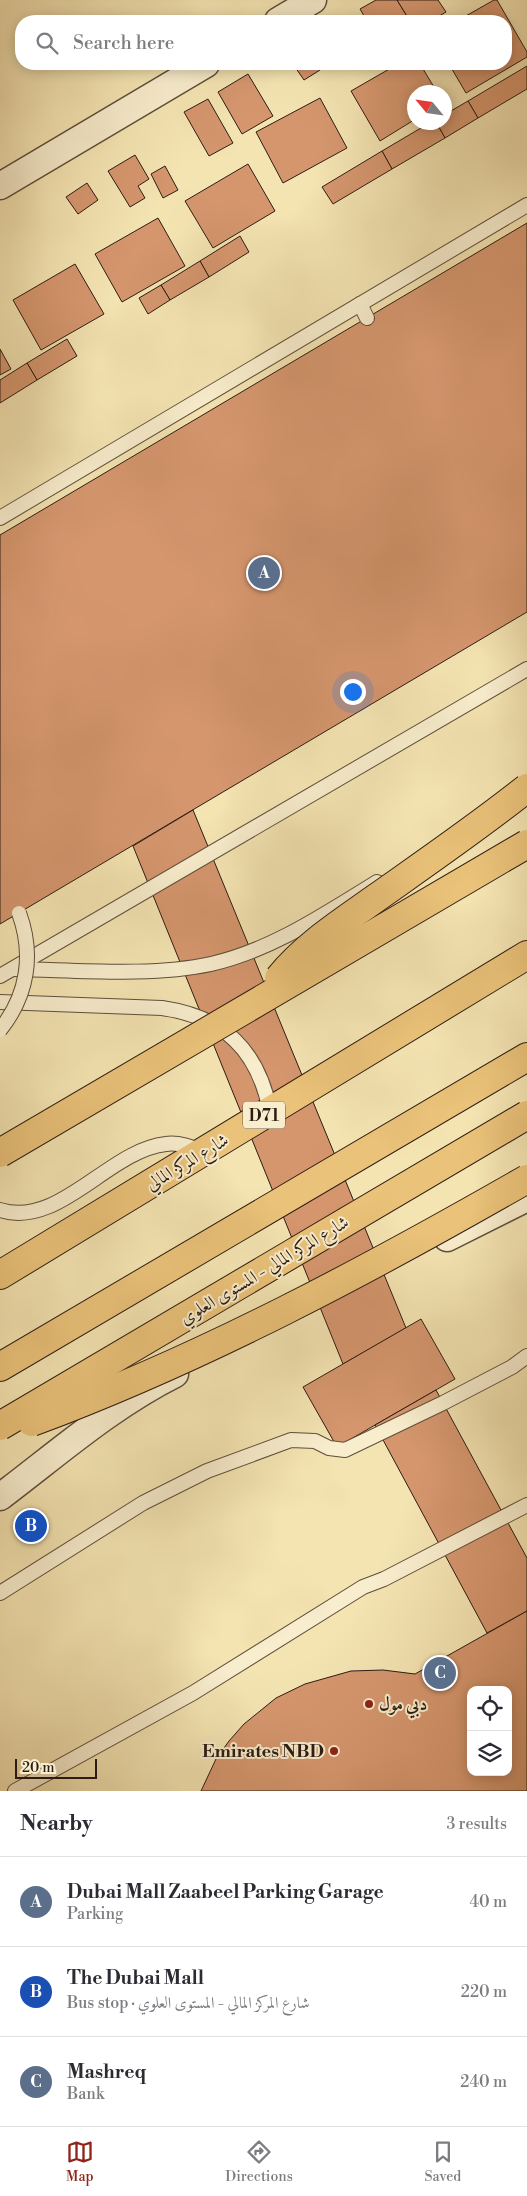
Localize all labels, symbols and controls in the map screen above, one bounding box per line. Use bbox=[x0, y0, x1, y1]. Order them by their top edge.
search box bbox=[15, 15, 512, 70]
icon: search bbox=[33, 29, 61, 57]
text: Search here bbox=[73, 31, 174, 55]
north arrow bbox=[407, 85, 452, 130]
pin: A bbox=[248, 554, 280, 592]
your location bbox=[340, 679, 366, 705]
road number: D71 bbox=[243, 1102, 285, 1128]
street label: شارع المركز المالي bbox=[142, 1129, 234, 1199]
street label: شارع المركز المالي - المستوى العلوي bbox=[176, 1211, 355, 1333]
pin: B bbox=[15, 1507, 47, 1545]
pin: C bbox=[424, 1654, 456, 1692]
map controls bbox=[467, 1686, 512, 1776]
button: locate bbox=[467, 1686, 512, 1731]
place label: دبي مول bbox=[379, 1693, 427, 1719]
marker: دبي مول bbox=[363, 1698, 375, 1710]
button: layers bbox=[467, 1731, 512, 1776]
place label: Emirates NBD bbox=[202, 1740, 324, 1763]
marker: Emirates NBD bbox=[328, 1745, 340, 1757]
scale bar bbox=[15, 1756, 98, 1779]
text: 20 m bbox=[22, 1759, 54, 1777]
text: Nearby bbox=[20, 1811, 93, 1837]
text: 3 results bbox=[446, 1814, 507, 1834]
text: Dubai Mall Zaabeel Parking Garage bbox=[67, 1880, 384, 1904]
text: A bbox=[30, 1892, 42, 1912]
text: 40 m bbox=[470, 1892, 507, 1912]
text: Parking bbox=[67, 1904, 123, 1924]
text: The Dubai Mall bbox=[67, 1966, 204, 1990]
text: B bbox=[30, 1982, 42, 2002]
text: 220 m bbox=[461, 1982, 507, 2002]
text: Bus stop · شارع المركز المالي - المستوى العلوي bbox=[67, 1993, 310, 2013]
text: Mashreq bbox=[67, 2060, 146, 2084]
text: C bbox=[30, 2072, 42, 2092]
text: 240 m bbox=[460, 2072, 507, 2092]
text: Bank bbox=[67, 2084, 104, 2104]
tab: Map bbox=[66, 2138, 94, 2186]
tab: Directions bbox=[225, 2138, 293, 2186]
tab: Saved bbox=[424, 2138, 461, 2186]

